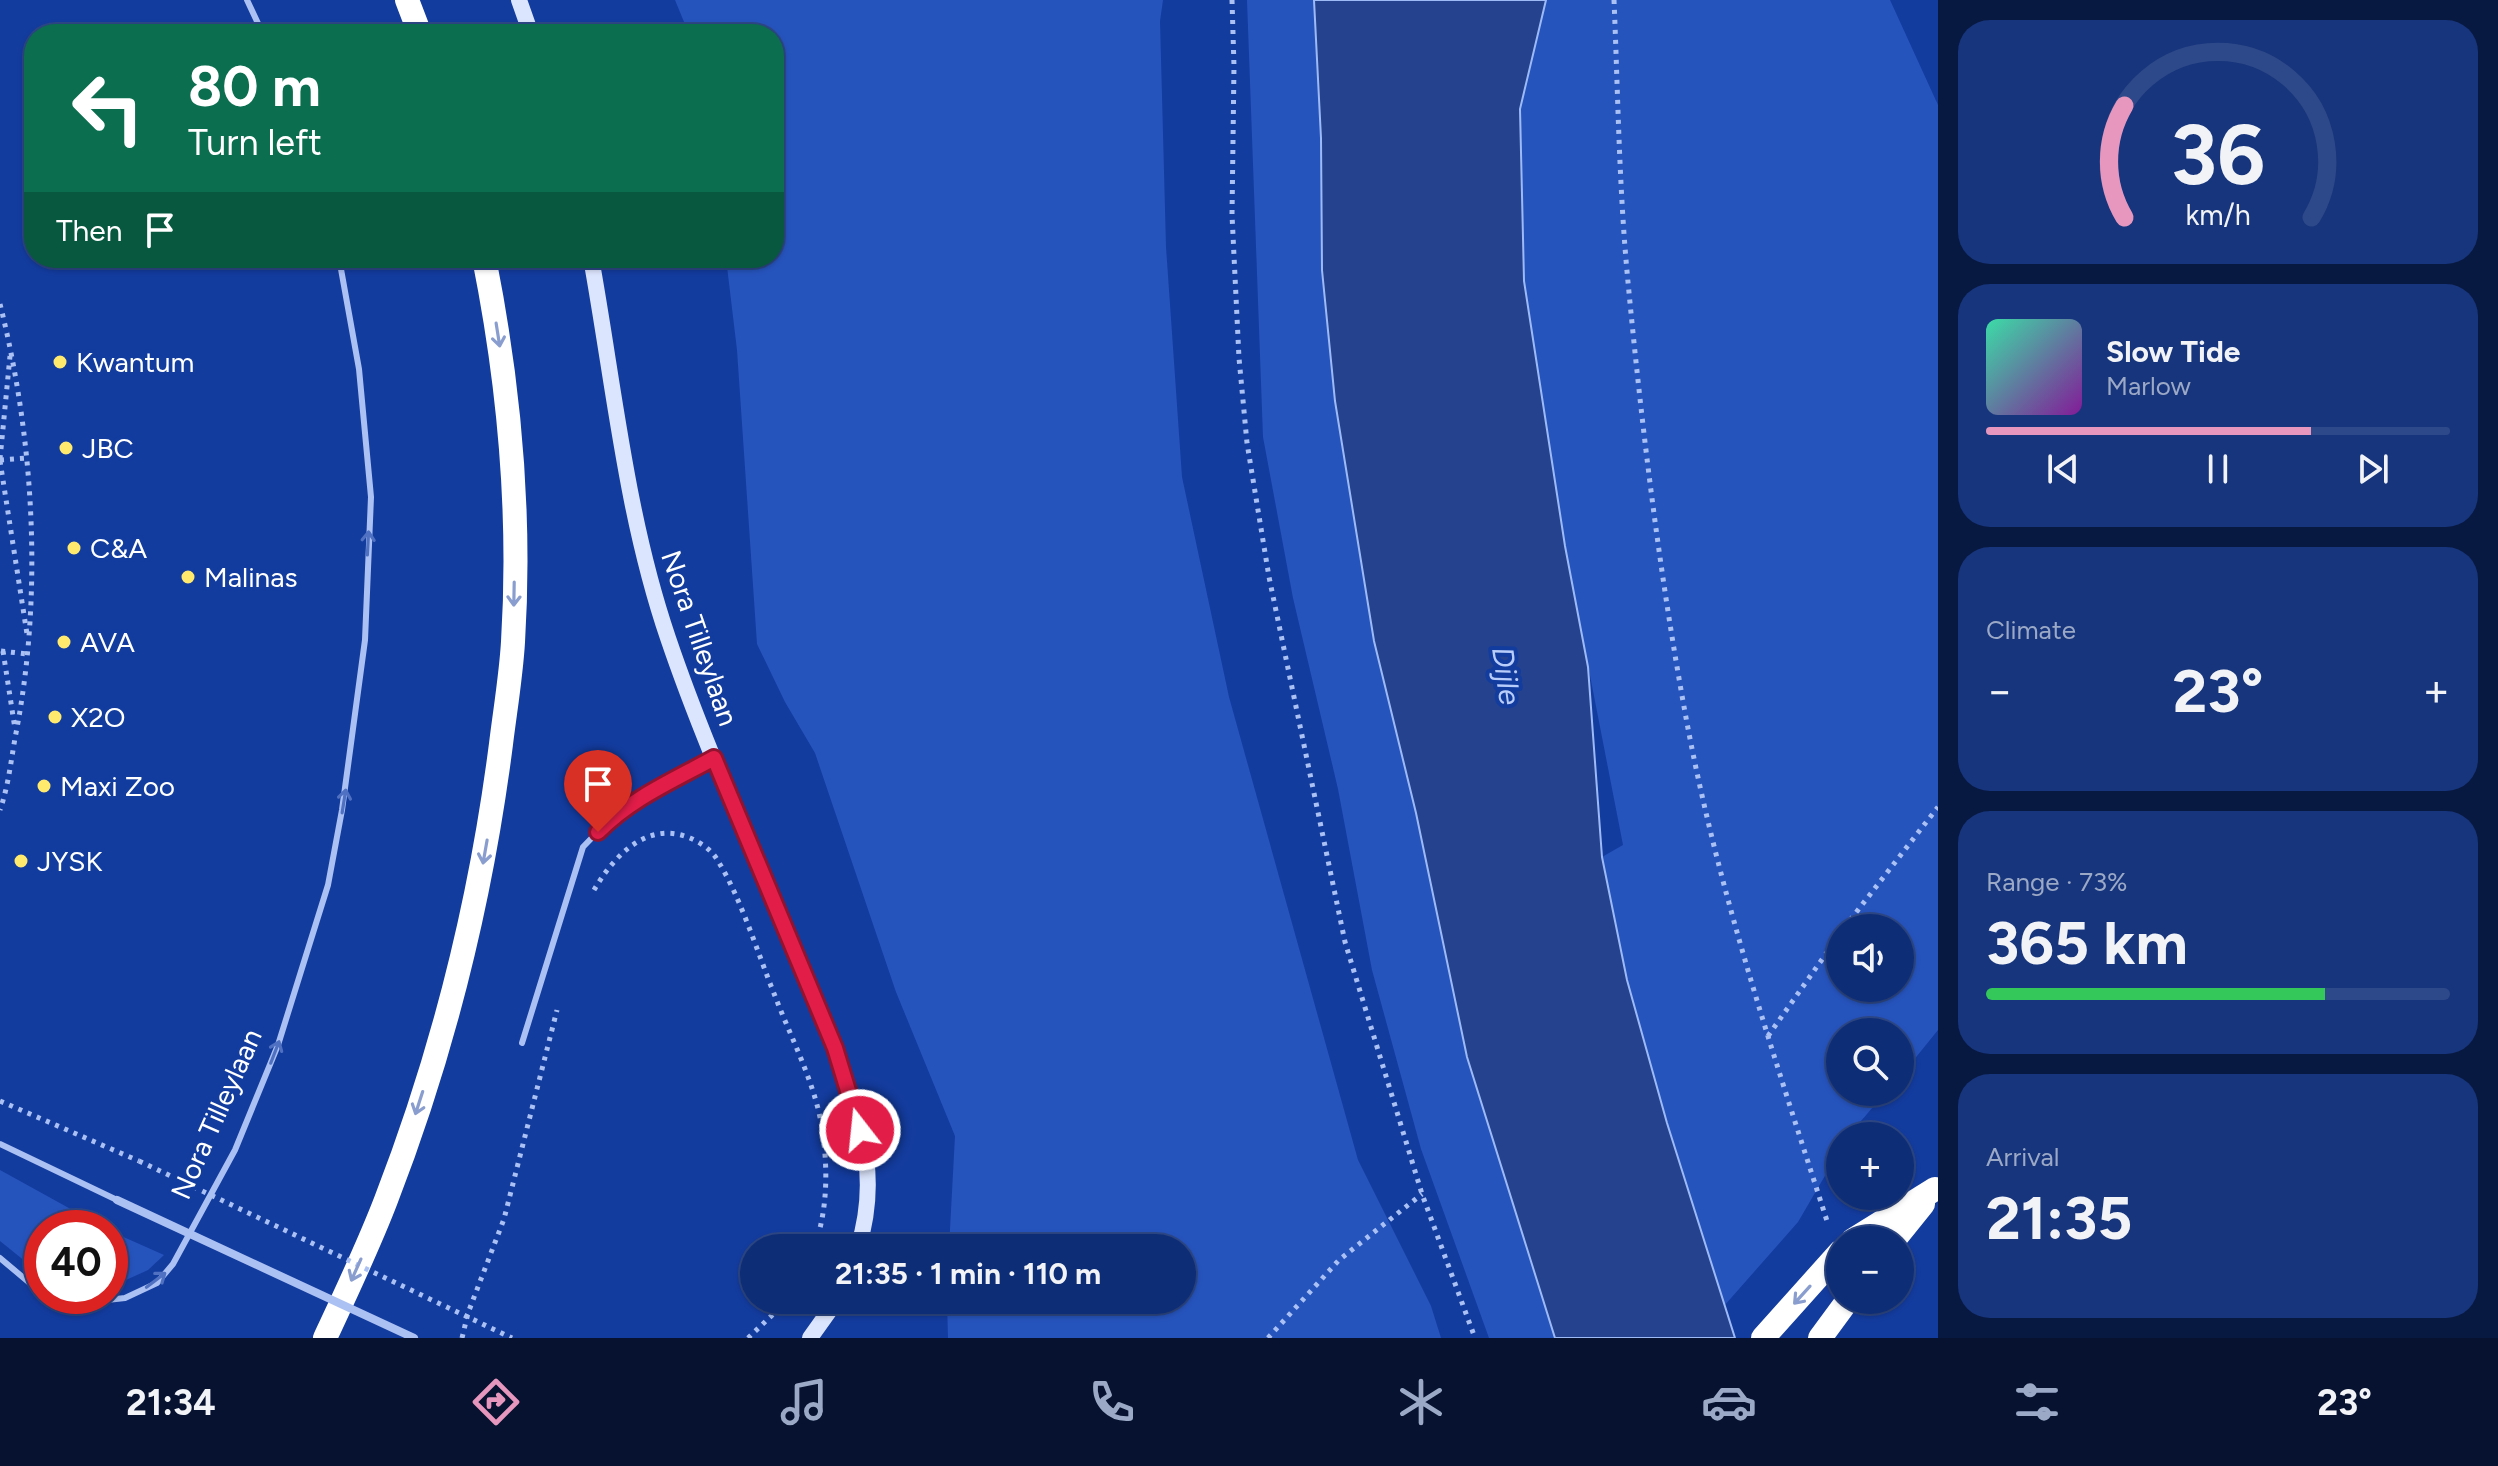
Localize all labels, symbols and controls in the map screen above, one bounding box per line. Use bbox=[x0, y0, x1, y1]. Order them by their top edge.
text: 80 m bbox=[188, 53, 321, 120]
icon: left bbox=[56, 56, 160, 160]
text: 36 bbox=[2171, 104, 2265, 204]
text: Turn left bbox=[188, 121, 322, 164]
text: km/h bbox=[2185, 198, 2251, 232]
icon: arrive bbox=[138, 208, 182, 252]
text: Then bbox=[56, 212, 122, 249]
one-way arrow bbox=[491, 322, 506, 347]
text: Slow Tide bbox=[2106, 333, 2240, 370]
place label: Kwantum bbox=[76, 345, 194, 379]
marker: Kwantum bbox=[51, 353, 69, 371]
text: Marlow bbox=[2106, 370, 2191, 402]
place label: JBC bbox=[82, 431, 134, 465]
marker: JBC bbox=[57, 439, 75, 457]
icon: previous bbox=[2041, 447, 2085, 491]
icon: pause bbox=[2196, 447, 2240, 491]
icon: next bbox=[2351, 447, 2395, 491]
one-way arrow bbox=[361, 530, 376, 557]
place label: C&A bbox=[90, 531, 147, 565]
marker: C&A bbox=[65, 539, 83, 557]
street label: Nora Tilleylaan bbox=[654, 546, 746, 730]
place label: Malinas bbox=[204, 560, 298, 594]
marker: Malinas bbox=[179, 568, 197, 586]
one-way arrow bbox=[507, 580, 522, 607]
text: Climate bbox=[1986, 614, 2076, 646]
place label: AVA bbox=[80, 625, 135, 659]
marker: AVA bbox=[55, 633, 73, 651]
water label: Dijle bbox=[1484, 644, 1529, 707]
text: 23° bbox=[2173, 655, 2263, 727]
text: − bbox=[1986, 664, 2013, 717]
text: + bbox=[2423, 664, 2450, 717]
place label: X2O bbox=[71, 700, 126, 734]
marker: X2O bbox=[46, 708, 64, 726]
pin bbox=[564, 750, 632, 832]
icon: arrive bbox=[576, 762, 620, 806]
place label: Maxi Zoo bbox=[60, 769, 175, 803]
marker: Maxi Zoo bbox=[35, 777, 53, 795]
one-way arrow bbox=[337, 789, 352, 814]
one-way arrow bbox=[476, 839, 491, 864]
place label: JYSK bbox=[37, 844, 103, 878]
marker: JYSK bbox=[12, 852, 30, 870]
text: Range · 73% bbox=[1986, 866, 2128, 898]
text: 365 km bbox=[1986, 907, 2188, 979]
map controls bbox=[1826, 914, 1914, 1314]
button: sound bbox=[1826, 914, 1914, 1002]
button: search bbox=[1826, 1018, 1914, 1106]
street label: Nora Tilleylaan bbox=[163, 1024, 269, 1204]
one-way arrow bbox=[269, 1040, 283, 1065]
position arrow bbox=[818, 1088, 902, 1172]
one-way arrow bbox=[411, 1091, 426, 1116]
button: + bbox=[1826, 1122, 1914, 1210]
text: Arrival bbox=[1986, 1141, 2059, 1173]
text: 21:35 bbox=[1986, 1182, 2132, 1254]
speed limit sign: 40 bbox=[24, 1210, 128, 1314]
button: − bbox=[1826, 1226, 1914, 1314]
text: 21:35 · 1 min · 110 m bbox=[835, 1255, 1101, 1292]
one-way arrow bbox=[347, 1257, 362, 1281]
one-way arrow bbox=[145, 1272, 166, 1289]
one-way arrow bbox=[1792, 1285, 1811, 1305]
icon: directions bbox=[468, 1374, 524, 1430]
icon: music bbox=[776, 1374, 832, 1430]
icon: phone bbox=[1084, 1374, 1140, 1430]
icon: climate bbox=[1393, 1374, 1449, 1430]
icon: car bbox=[1701, 1374, 1757, 1430]
icon: filters bbox=[2009, 1374, 2065, 1430]
text: 21:34 bbox=[126, 1381, 216, 1424]
text: 23° bbox=[2317, 1381, 2372, 1424]

